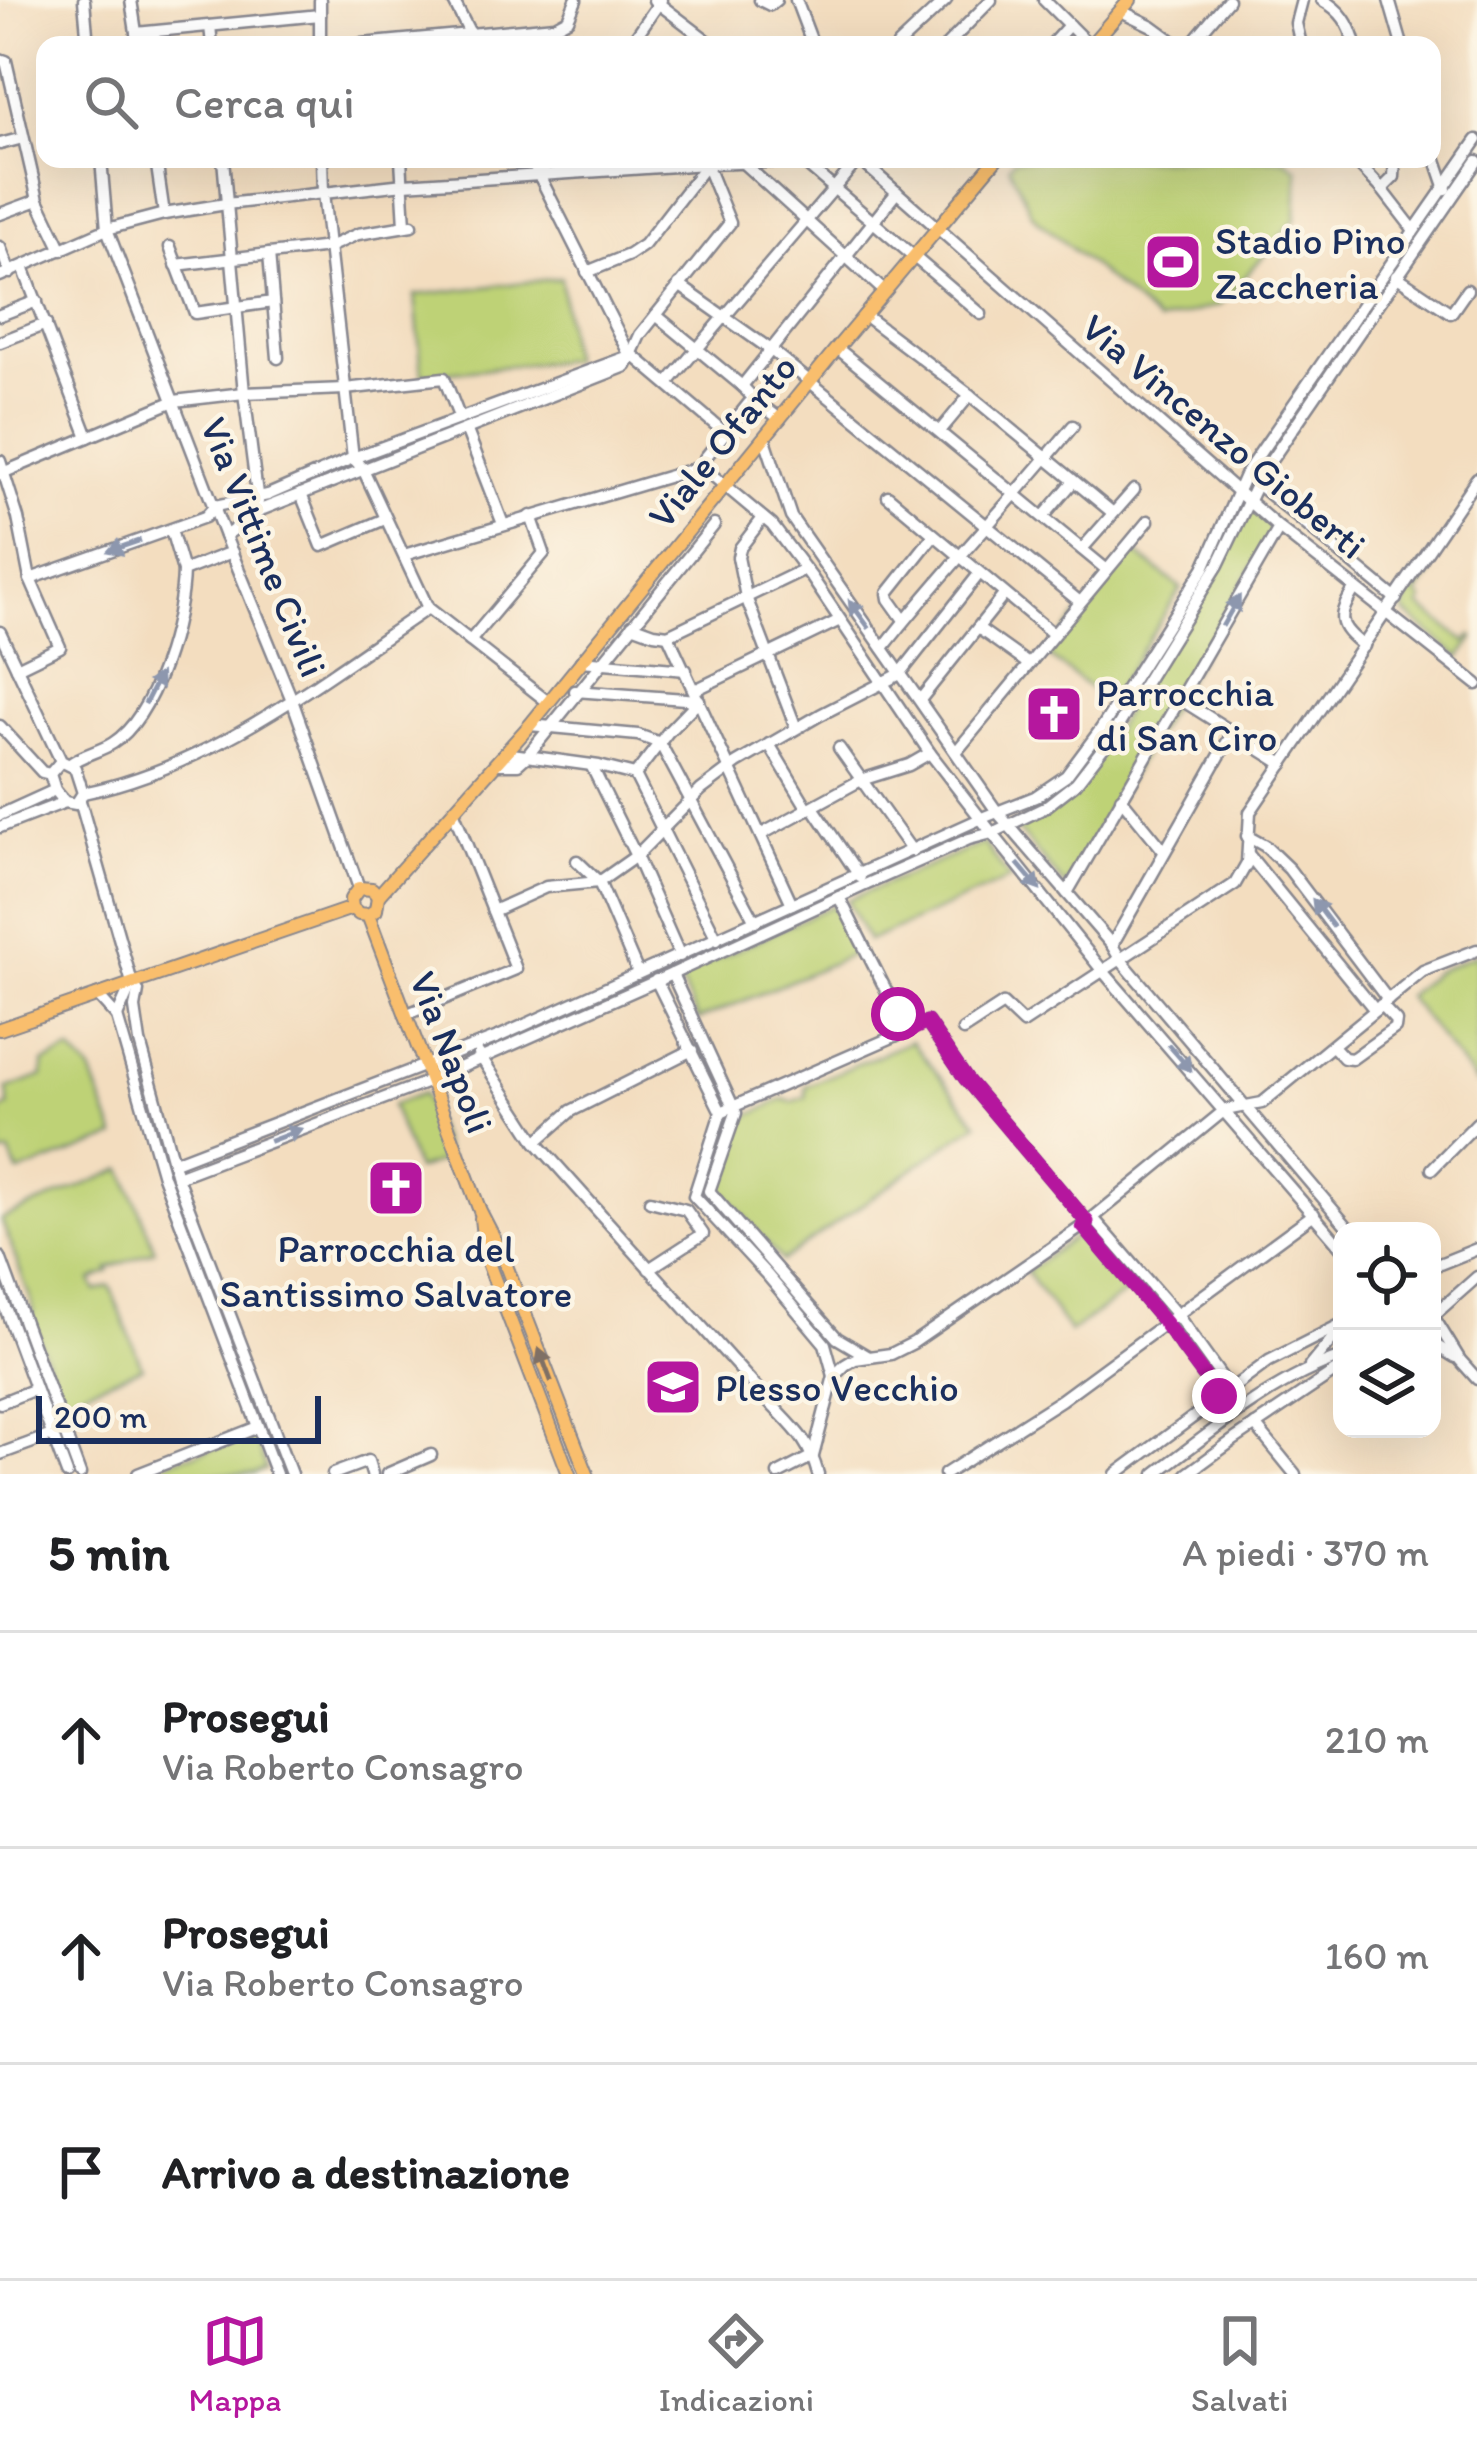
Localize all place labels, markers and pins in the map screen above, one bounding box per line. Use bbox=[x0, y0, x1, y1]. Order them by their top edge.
place label: Stadio Pino Zaccheria bbox=[1215, 217, 1406, 309]
sports icon: Stadio Pino Zaccheria bbox=[1142, 231, 1204, 293]
place label: Parrocchia di San Ciro bbox=[1096, 669, 1277, 761]
church icon: Parrocchia di San Ciro bbox=[1023, 683, 1085, 745]
church icon: Parrocchia del Santissimo Salvatore bbox=[365, 1157, 427, 1219]
place label: Parrocchia del Santissimo Salvatore bbox=[220, 1225, 572, 1317]
school or university icon: Plesso Vecchio bbox=[642, 1356, 704, 1418]
place label: Plesso Vecchio bbox=[715, 1364, 959, 1411]

